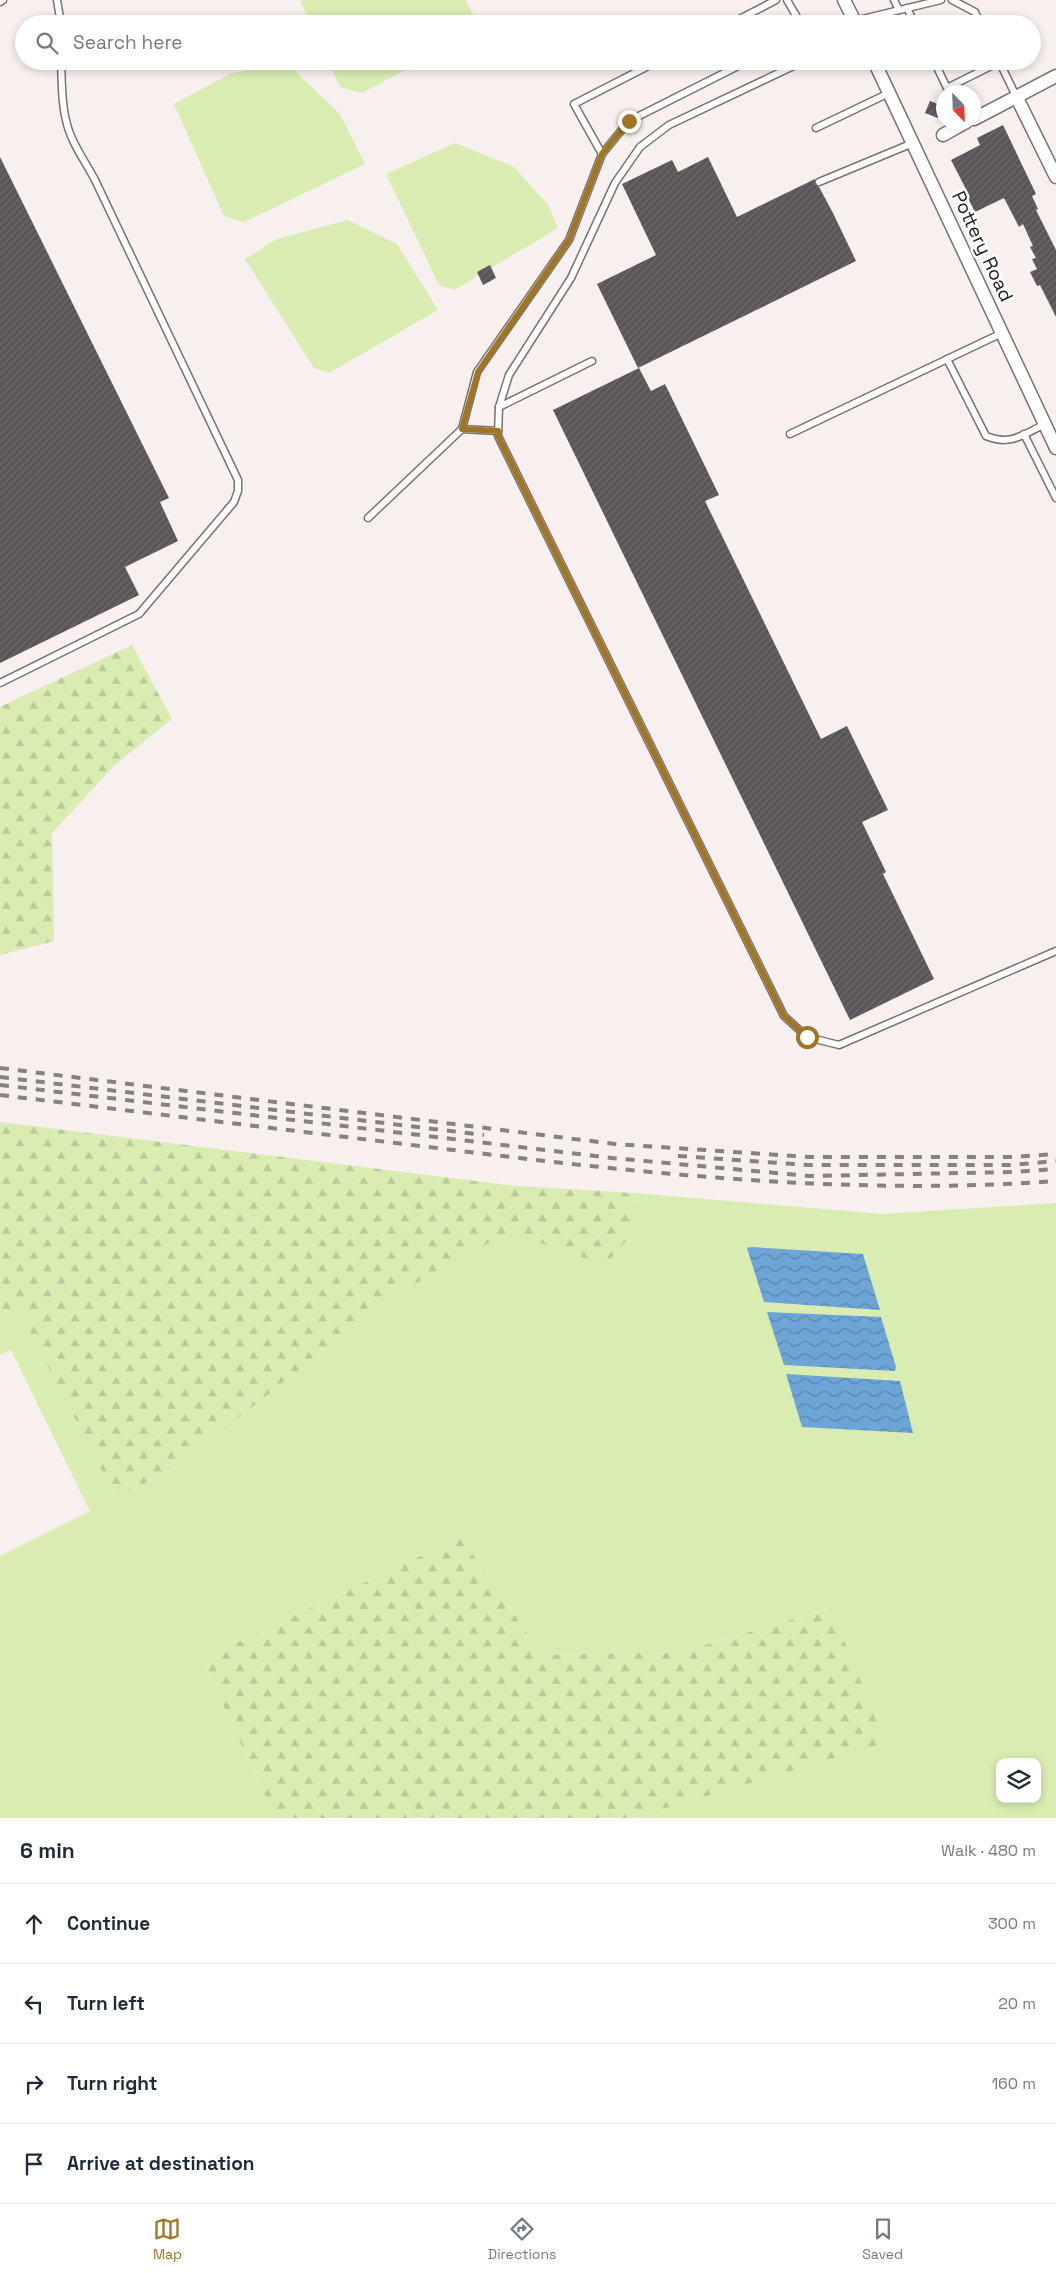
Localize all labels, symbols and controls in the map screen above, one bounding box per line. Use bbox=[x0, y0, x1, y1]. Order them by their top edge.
search box bbox=[15, 15, 1041, 70]
icon: search bbox=[33, 29, 61, 57]
text: Search here bbox=[73, 30, 183, 55]
north arrow bbox=[936, 85, 981, 130]
route end bbox=[618, 110, 641, 133]
street label: Pottery Road bbox=[946, 187, 1019, 306]
route start bbox=[796, 1026, 819, 1049]
map controls bbox=[996, 1758, 1041, 1803]
button: layers bbox=[996, 1758, 1041, 1803]
text: 6 min bbox=[20, 1837, 75, 1864]
text: Walk · 480 m bbox=[941, 1840, 1036, 1861]
icon: ahead bbox=[20, 1910, 48, 1938]
text: Continue bbox=[67, 1911, 150, 1936]
text: 300 m bbox=[988, 1913, 1036, 1934]
icon: left bbox=[20, 1990, 48, 2018]
text: Turn left bbox=[67, 1991, 145, 2016]
text: 20 m bbox=[998, 1993, 1036, 2014]
icon: right bbox=[20, 2070, 48, 2098]
text: Turn right bbox=[67, 2071, 157, 2096]
text: 160 m bbox=[991, 2073, 1036, 2094]
icon: arrive bbox=[20, 2150, 48, 2178]
text: Arrive at destination bbox=[67, 2151, 255, 2176]
tab: Map bbox=[153, 2215, 182, 2263]
tab: Directions bbox=[488, 2215, 556, 2263]
tab: Saved bbox=[862, 2215, 903, 2263]

